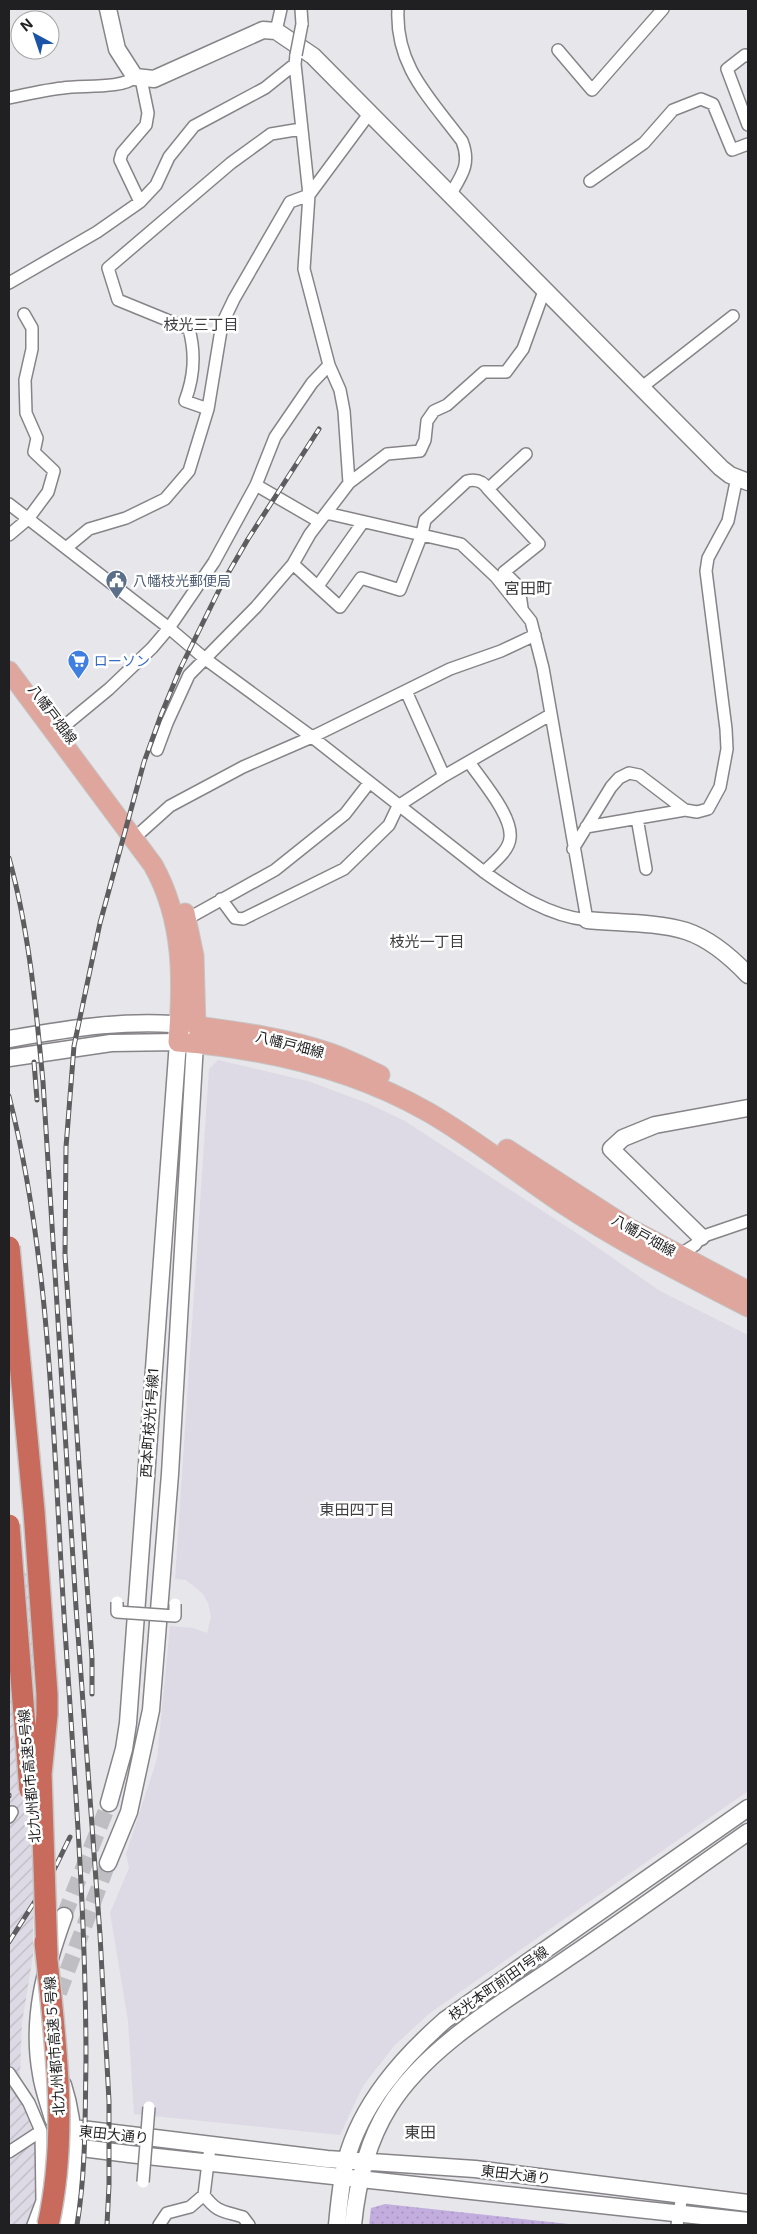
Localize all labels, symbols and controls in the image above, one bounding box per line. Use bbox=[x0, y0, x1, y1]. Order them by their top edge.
north arrow bbox=[10, 10, 60, 60]
text: N bbox=[17, 15, 36, 35]
district label: 枝光三丁目 bbox=[163, 315, 239, 334]
public building icon: 八幡枝光郵便局 bbox=[105, 568, 129, 599]
place label: 八幡枝光郵便局 bbox=[133, 572, 231, 589]
district label: 宮田町 bbox=[504, 578, 552, 598]
supermarket icon: ローソン bbox=[66, 648, 90, 679]
place label: ローソン bbox=[94, 652, 150, 669]
street label: 八幡戸畑線 bbox=[25, 681, 81, 747]
district label: 枝光一丁目 bbox=[389, 932, 465, 951]
street label: 八幡戸畑線 bbox=[254, 1027, 326, 1061]
street label: 八幡戸畑線 bbox=[609, 1211, 679, 1259]
street label: 西本町枝光1号線1 bbox=[137, 1368, 161, 1478]
district label: 東田四丁目 bbox=[319, 1500, 395, 1519]
street label: 北九州都市高速5号線 bbox=[15, 1708, 43, 1844]
street label: 枝光本町前田1号線 bbox=[445, 1942, 551, 2024]
street label: 北九州都市高速５号線 bbox=[41, 1976, 67, 2116]
street label: 東田大通り bbox=[78, 2122, 150, 2146]
district label: 東田 bbox=[404, 2122, 436, 2142]
street label: 東田大通り bbox=[480, 2161, 552, 2187]

